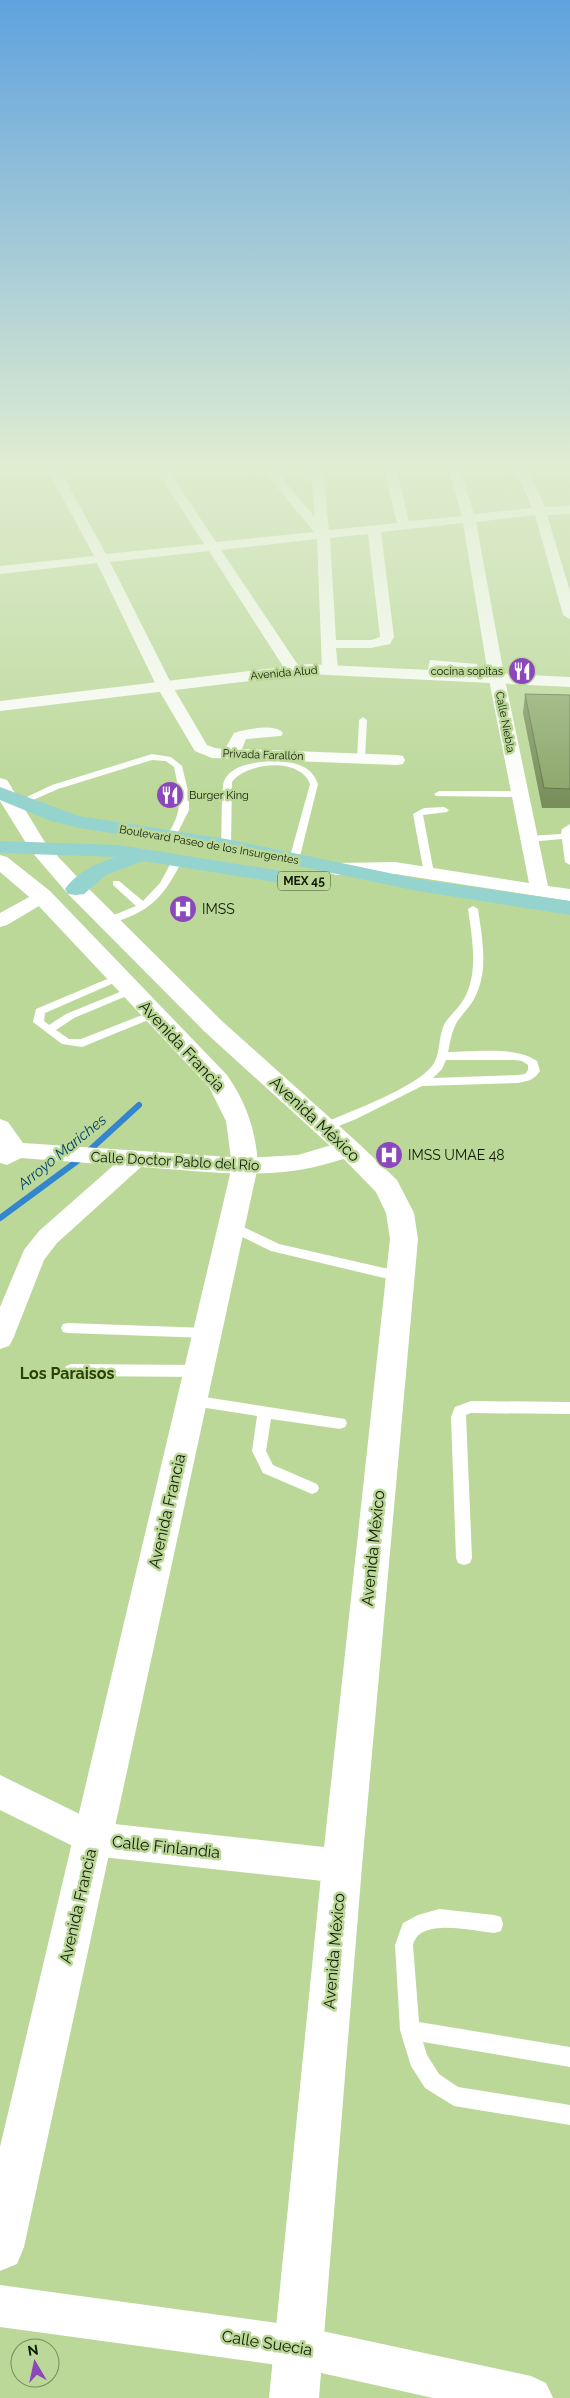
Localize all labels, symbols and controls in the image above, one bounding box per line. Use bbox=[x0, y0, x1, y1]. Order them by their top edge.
restaurant icon: cocina sopitas bbox=[507, 656, 537, 686]
street label: Avenida Alud bbox=[250, 664, 318, 682]
place label: cocina sopitas bbox=[431, 665, 503, 678]
street label: Calle Niebla bbox=[493, 690, 517, 754]
street label: Privada Farallón bbox=[222, 747, 304, 763]
restaurant icon: Burger King bbox=[155, 780, 185, 810]
place label: Burger King bbox=[189, 789, 249, 802]
street label: Boulevard Paseo de los Insurgentes bbox=[118, 823, 300, 867]
road number: MEX 45 bbox=[278, 871, 330, 890]
hospital icon: IMSS bbox=[168, 894, 198, 924]
place label: IMSS bbox=[202, 901, 235, 917]
street label: Avenida Francia bbox=[135, 997, 229, 1095]
street label: Avenida México bbox=[266, 1072, 364, 1166]
water label: Arroyo Mariches bbox=[13, 1111, 110, 1194]
hospital icon: IMSS UMAE 48 bbox=[374, 1140, 404, 1170]
place label: IMSS UMAE 48 bbox=[408, 1147, 505, 1163]
street label: Calle Doctor Pablo del Río bbox=[90, 1149, 260, 1173]
district label: Los Paraisos bbox=[20, 1364, 114, 1383]
street label: Avenida Francia bbox=[145, 1452, 189, 1570]
street label: Avenida México bbox=[357, 1489, 389, 1607]
street label: Calle Finlandia bbox=[111, 1832, 221, 1862]
street label: Avenida Francia bbox=[56, 1847, 100, 1965]
street label: Avenida México bbox=[319, 1892, 349, 2010]
street label: Calle Suecia bbox=[220, 2326, 314, 2360]
north arrow bbox=[10, 2338, 60, 2388]
text: N bbox=[26, 2341, 39, 2359]

